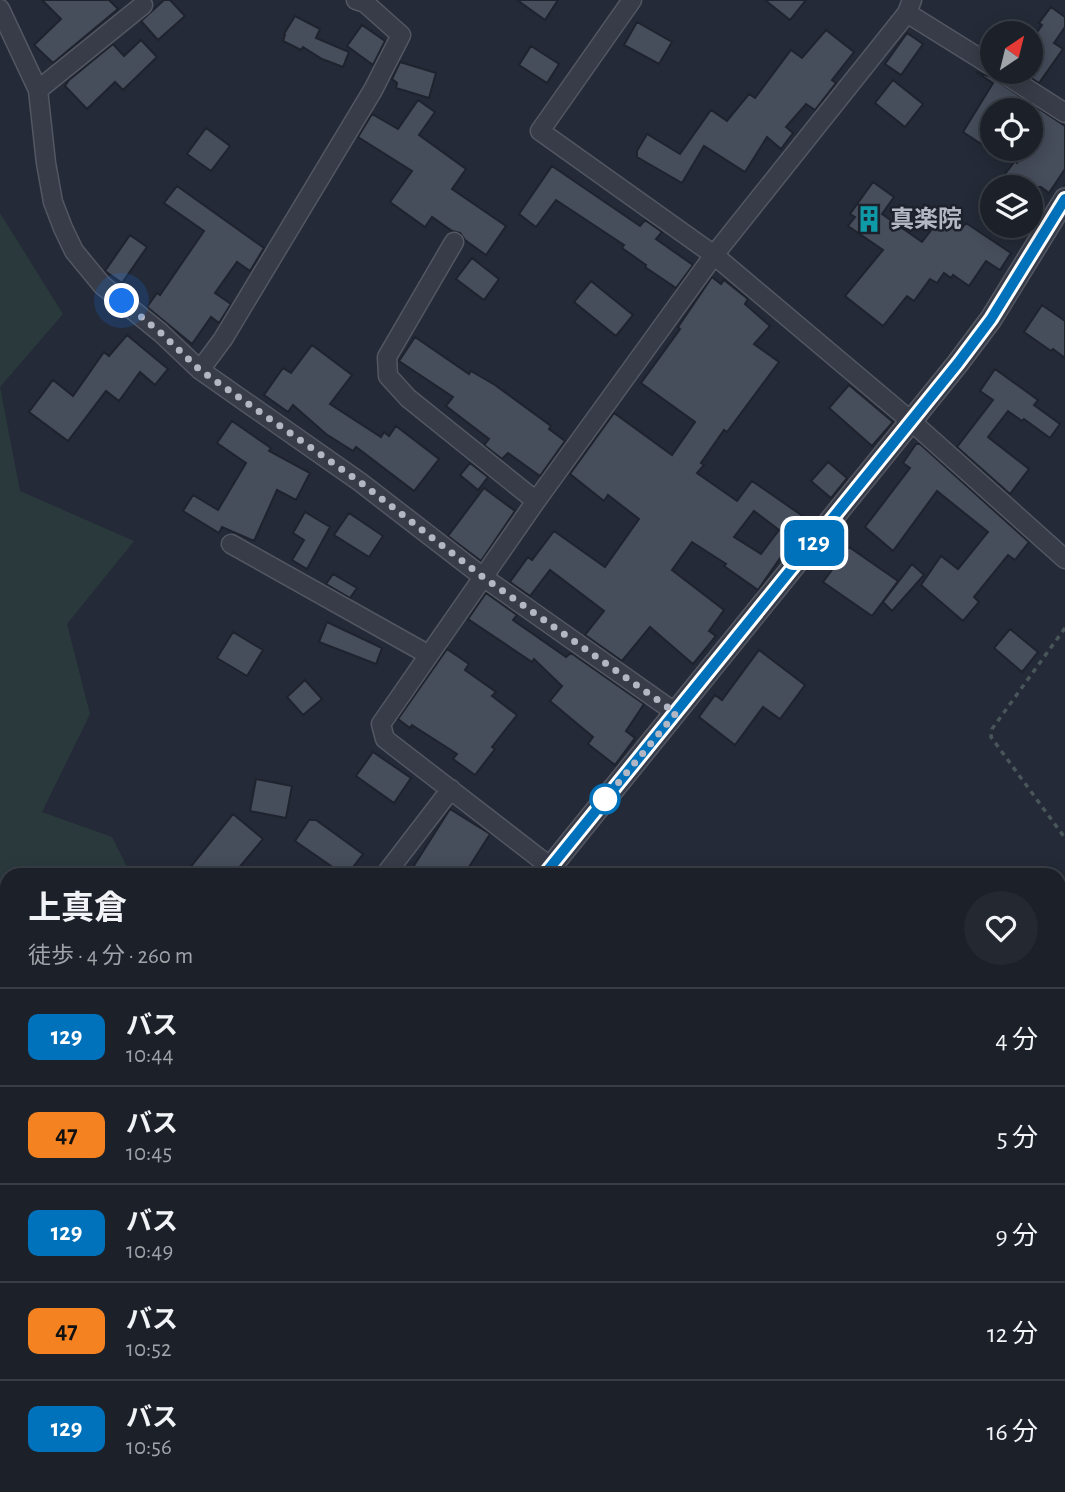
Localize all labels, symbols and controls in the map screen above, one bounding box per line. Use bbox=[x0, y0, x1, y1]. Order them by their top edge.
north arrow bbox=[980, 21, 1043, 84]
map controls bbox=[980, 21, 1043, 238]
button: locate bbox=[980, 98, 1043, 161]
button: layers bbox=[980, 175, 1043, 238]
building icon: 真楽院 bbox=[854, 204, 884, 234]
place label: 真楽院 bbox=[890, 206, 962, 232]
your location bbox=[104, 283, 139, 318]
line badge: 129 bbox=[774, 520, 854, 566]
text: 129 bbox=[798, 531, 830, 555]
unlabelled marker bbox=[590, 784, 620, 814]
button: heart bbox=[964, 891, 1038, 965]
text: 上真倉 bbox=[28, 893, 127, 926]
text: 徒歩 · 4 分 · 260 m bbox=[28, 945, 193, 968]
text: バス bbox=[126, 1013, 178, 1039]
text: 129 bbox=[51, 1025, 82, 1049]
text: 4 分 bbox=[995, 1027, 1038, 1053]
text: 10:44 bbox=[126, 1044, 173, 1067]
text: バス bbox=[126, 1111, 178, 1137]
text: 47 bbox=[55, 1123, 78, 1147]
text: 5 分 bbox=[997, 1125, 1038, 1151]
text: 10:45 bbox=[126, 1142, 172, 1165]
text: バス bbox=[126, 1209, 178, 1235]
text: 129 bbox=[51, 1221, 82, 1245]
text: 9 分 bbox=[995, 1223, 1038, 1249]
text: 10:49 bbox=[126, 1240, 173, 1263]
text: バス bbox=[126, 1307, 178, 1333]
text: 47 bbox=[55, 1319, 78, 1343]
text: 12 分 bbox=[987, 1321, 1038, 1347]
text: 10:52 bbox=[126, 1338, 171, 1361]
text: バス bbox=[126, 1405, 178, 1431]
text: 129 bbox=[51, 1417, 82, 1441]
text: 16 分 bbox=[987, 1419, 1038, 1445]
text: 10:56 bbox=[126, 1436, 172, 1459]

